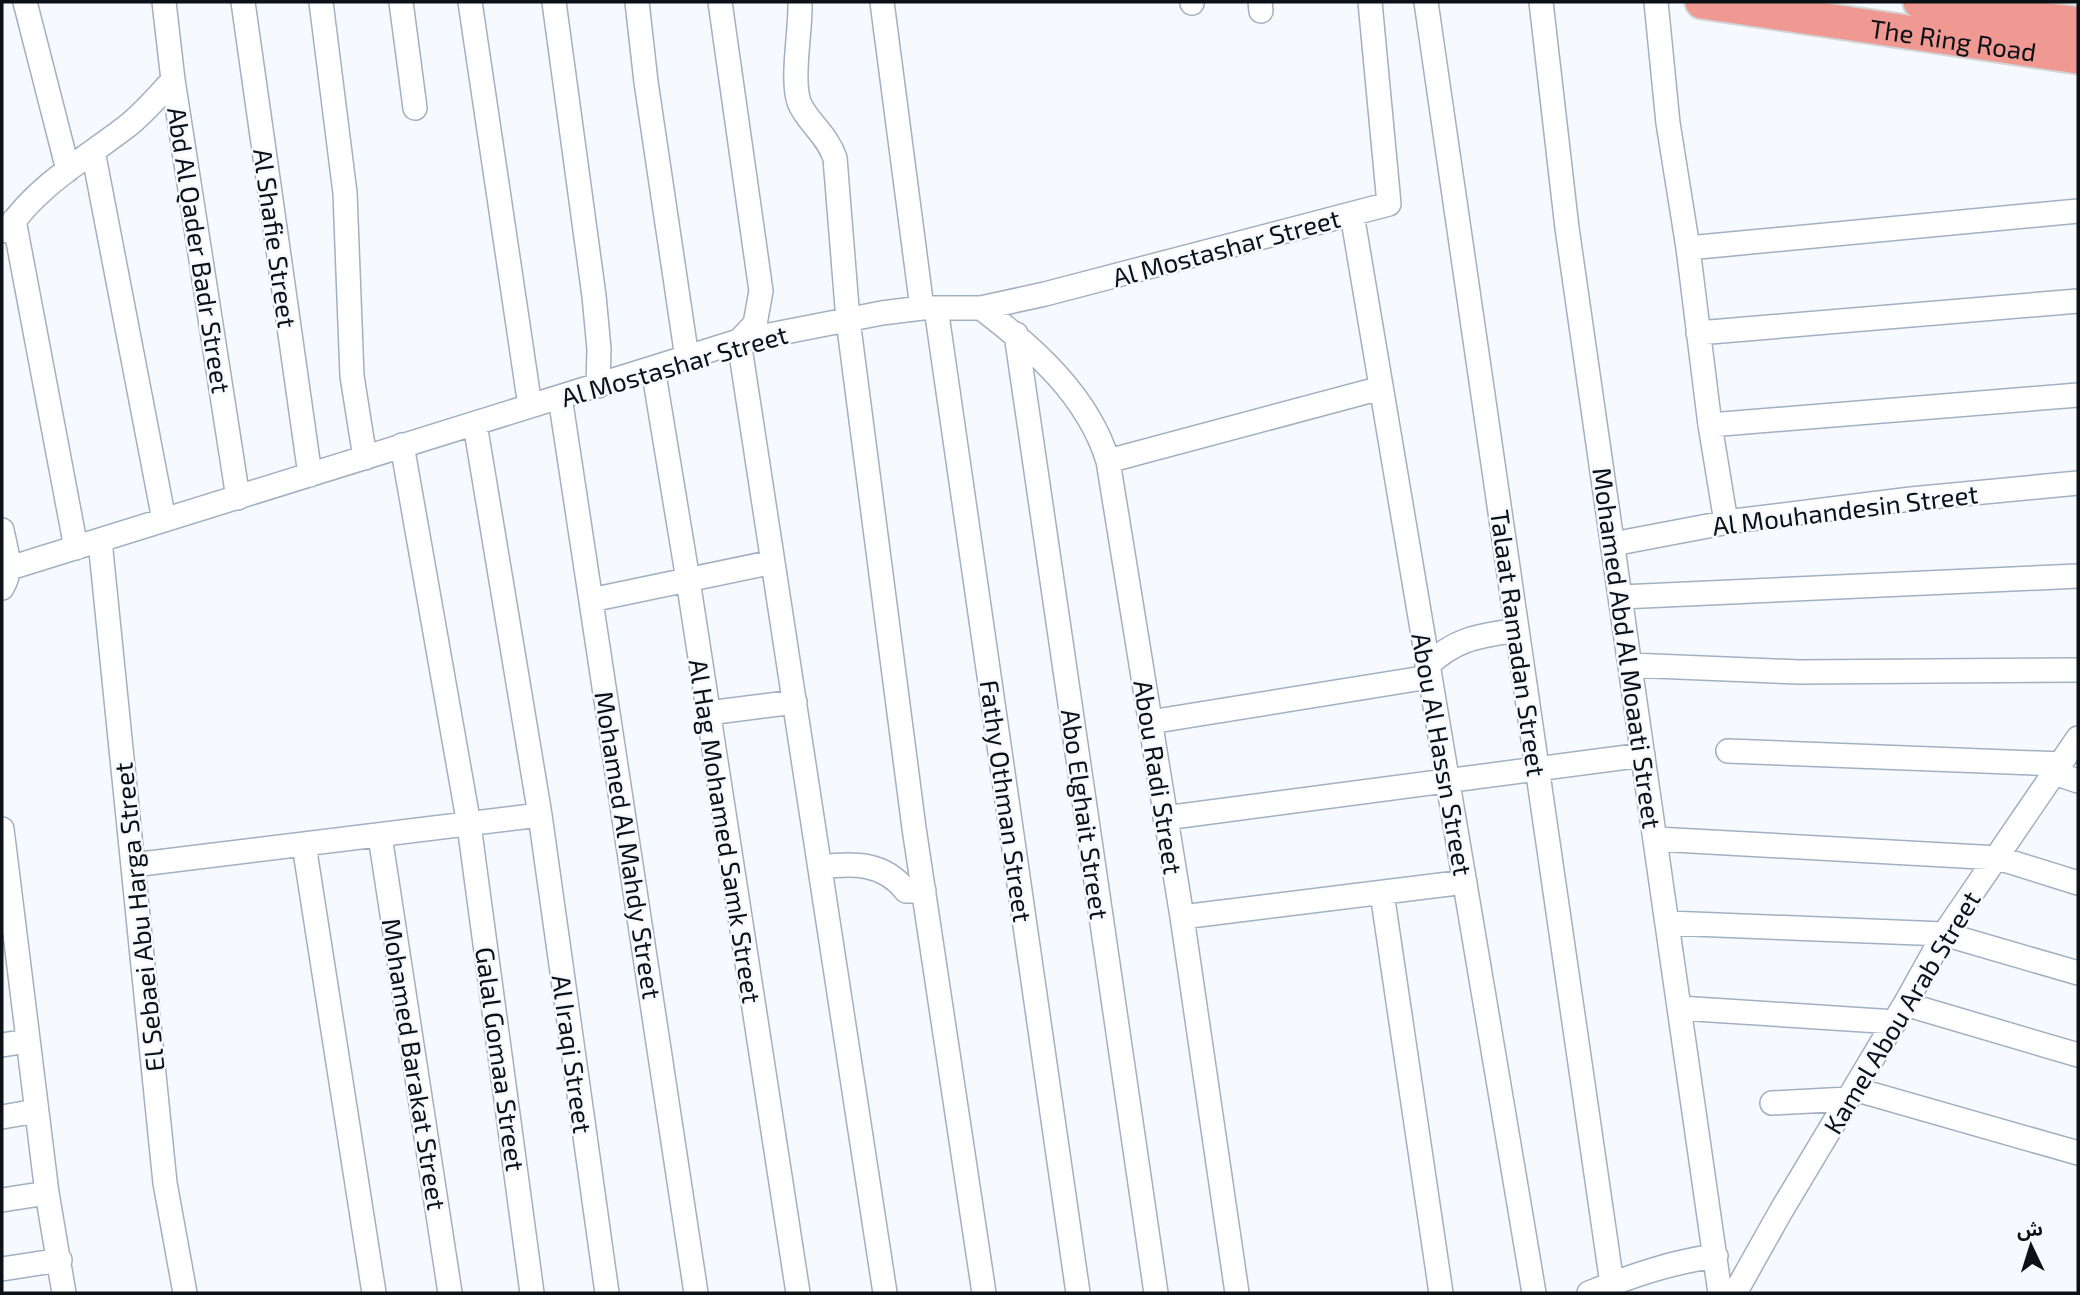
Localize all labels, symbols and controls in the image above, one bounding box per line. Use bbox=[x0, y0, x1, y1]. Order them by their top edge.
street label: The Ring Road bbox=[1868, 11, 2039, 66]
street label: Abd Al Qader Badr Street bbox=[162, 105, 238, 395]
street label: Al Shafie Street bbox=[248, 146, 304, 330]
street label: Al Mostashar Street bbox=[1109, 202, 1343, 292]
street label: Al Mostashar Street bbox=[557, 318, 791, 412]
street label: Mohamed Abd Al Moaati Street bbox=[1587, 465, 1669, 831]
street label: Al Mouhandesin Street bbox=[1710, 477, 1980, 541]
street label: Talaat Ramadan Street bbox=[1485, 508, 1553, 778]
street label: Abou Al Hassn Street bbox=[1406, 630, 1480, 878]
street label: Al Hag Mohamed Samk Street bbox=[683, 657, 769, 1005]
street label: Fathy Othman Street bbox=[975, 678, 1039, 924]
street label: Abou Radi Street bbox=[1128, 678, 1190, 876]
street label: Mohamed Al Mahdy Street bbox=[589, 689, 669, 1001]
street label: Abo Elghait Street bbox=[1056, 707, 1116, 921]
street label: El Sebaei Abu Harga Street bbox=[106, 761, 170, 1073]
street label: Kamel Abou Arab Street bbox=[1816, 885, 1986, 1139]
street label: Mohamed Barakat Street bbox=[377, 916, 453, 1212]
street label: Galal Gomaa Street bbox=[470, 945, 532, 1173]
street label: Al Iraqi Street bbox=[547, 973, 599, 1135]
north arrow bbox=[1996, 1211, 2066, 1281]
text: ش bbox=[2016, 1216, 2044, 1241]

